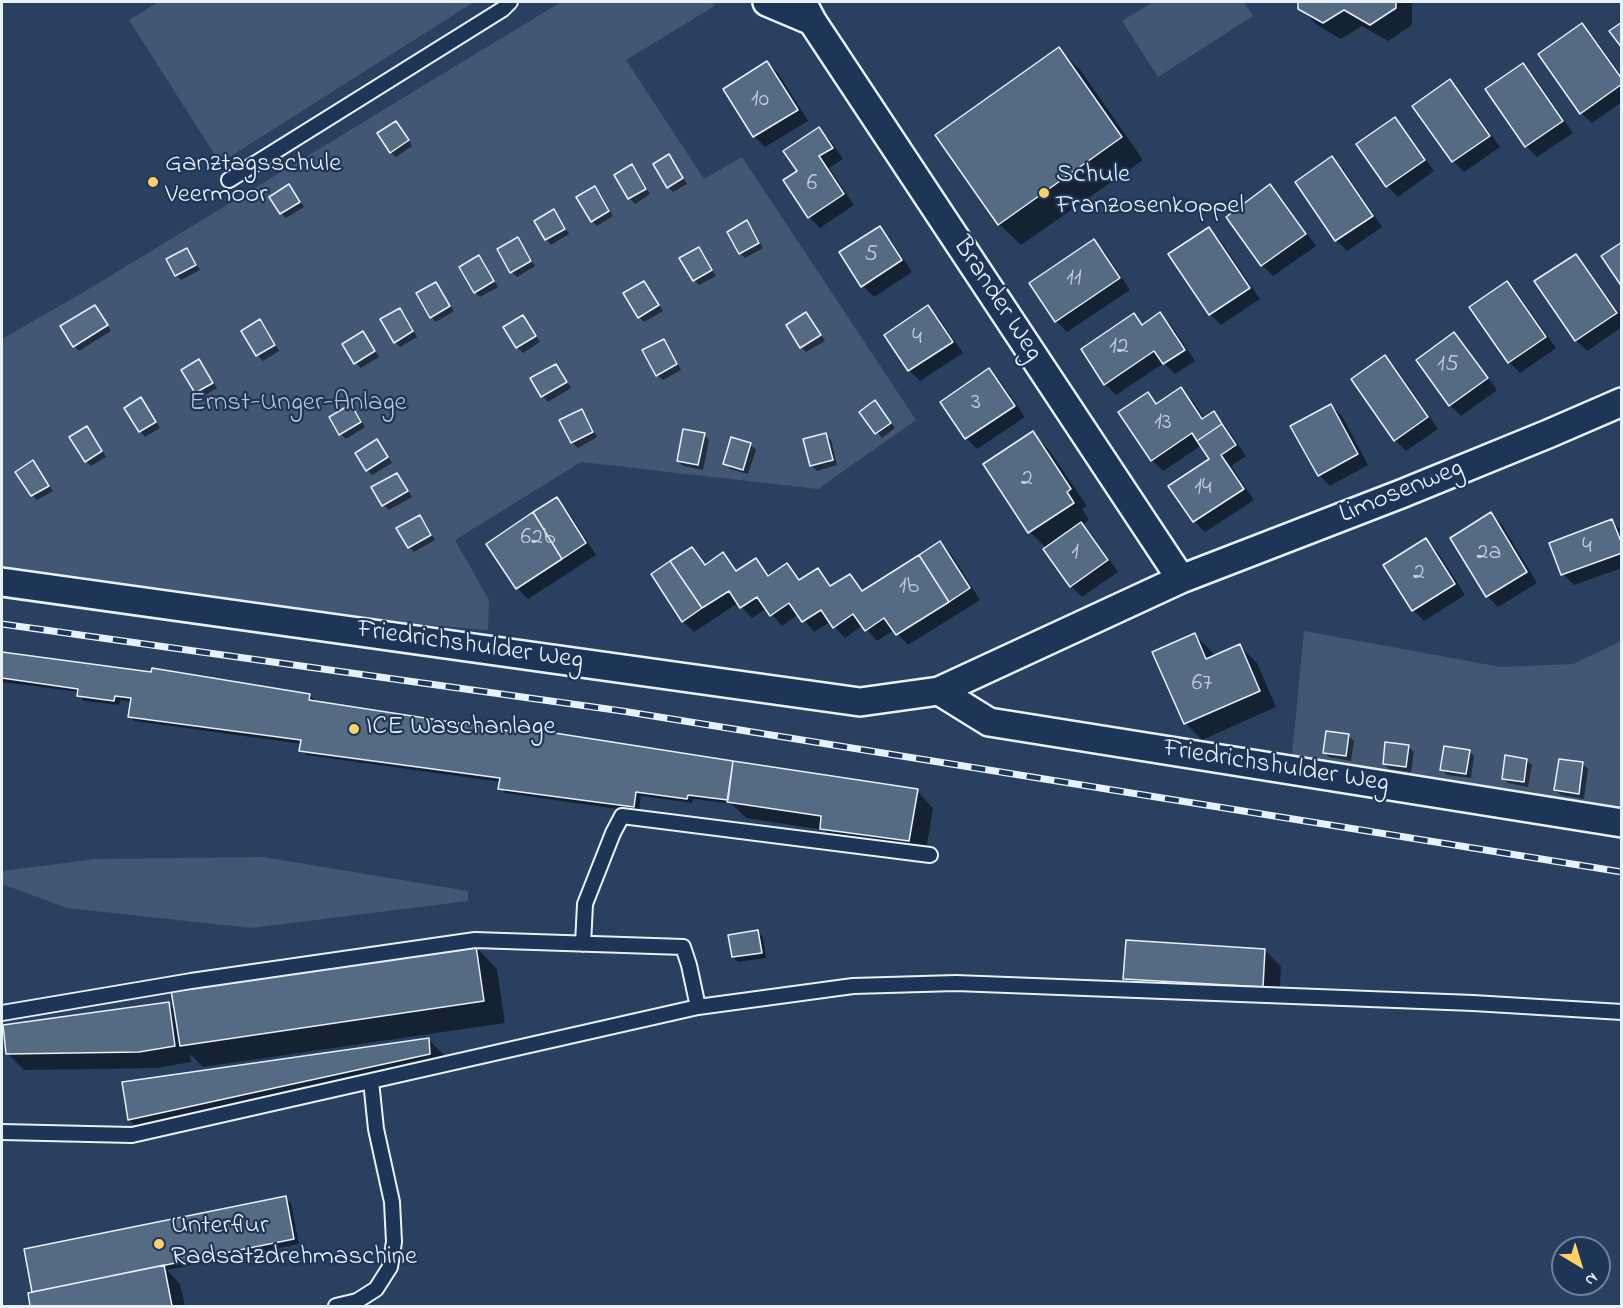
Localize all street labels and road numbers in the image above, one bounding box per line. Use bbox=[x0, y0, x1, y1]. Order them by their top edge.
street label: Brander Weg bbox=[944, 232, 1048, 368]
street label: Limosenweg bbox=[1335, 453, 1469, 533]
street label: Friedrichshulder Weg bbox=[355, 615, 585, 679]
street label: Friedrichshulder Weg bbox=[1161, 734, 1391, 802]

